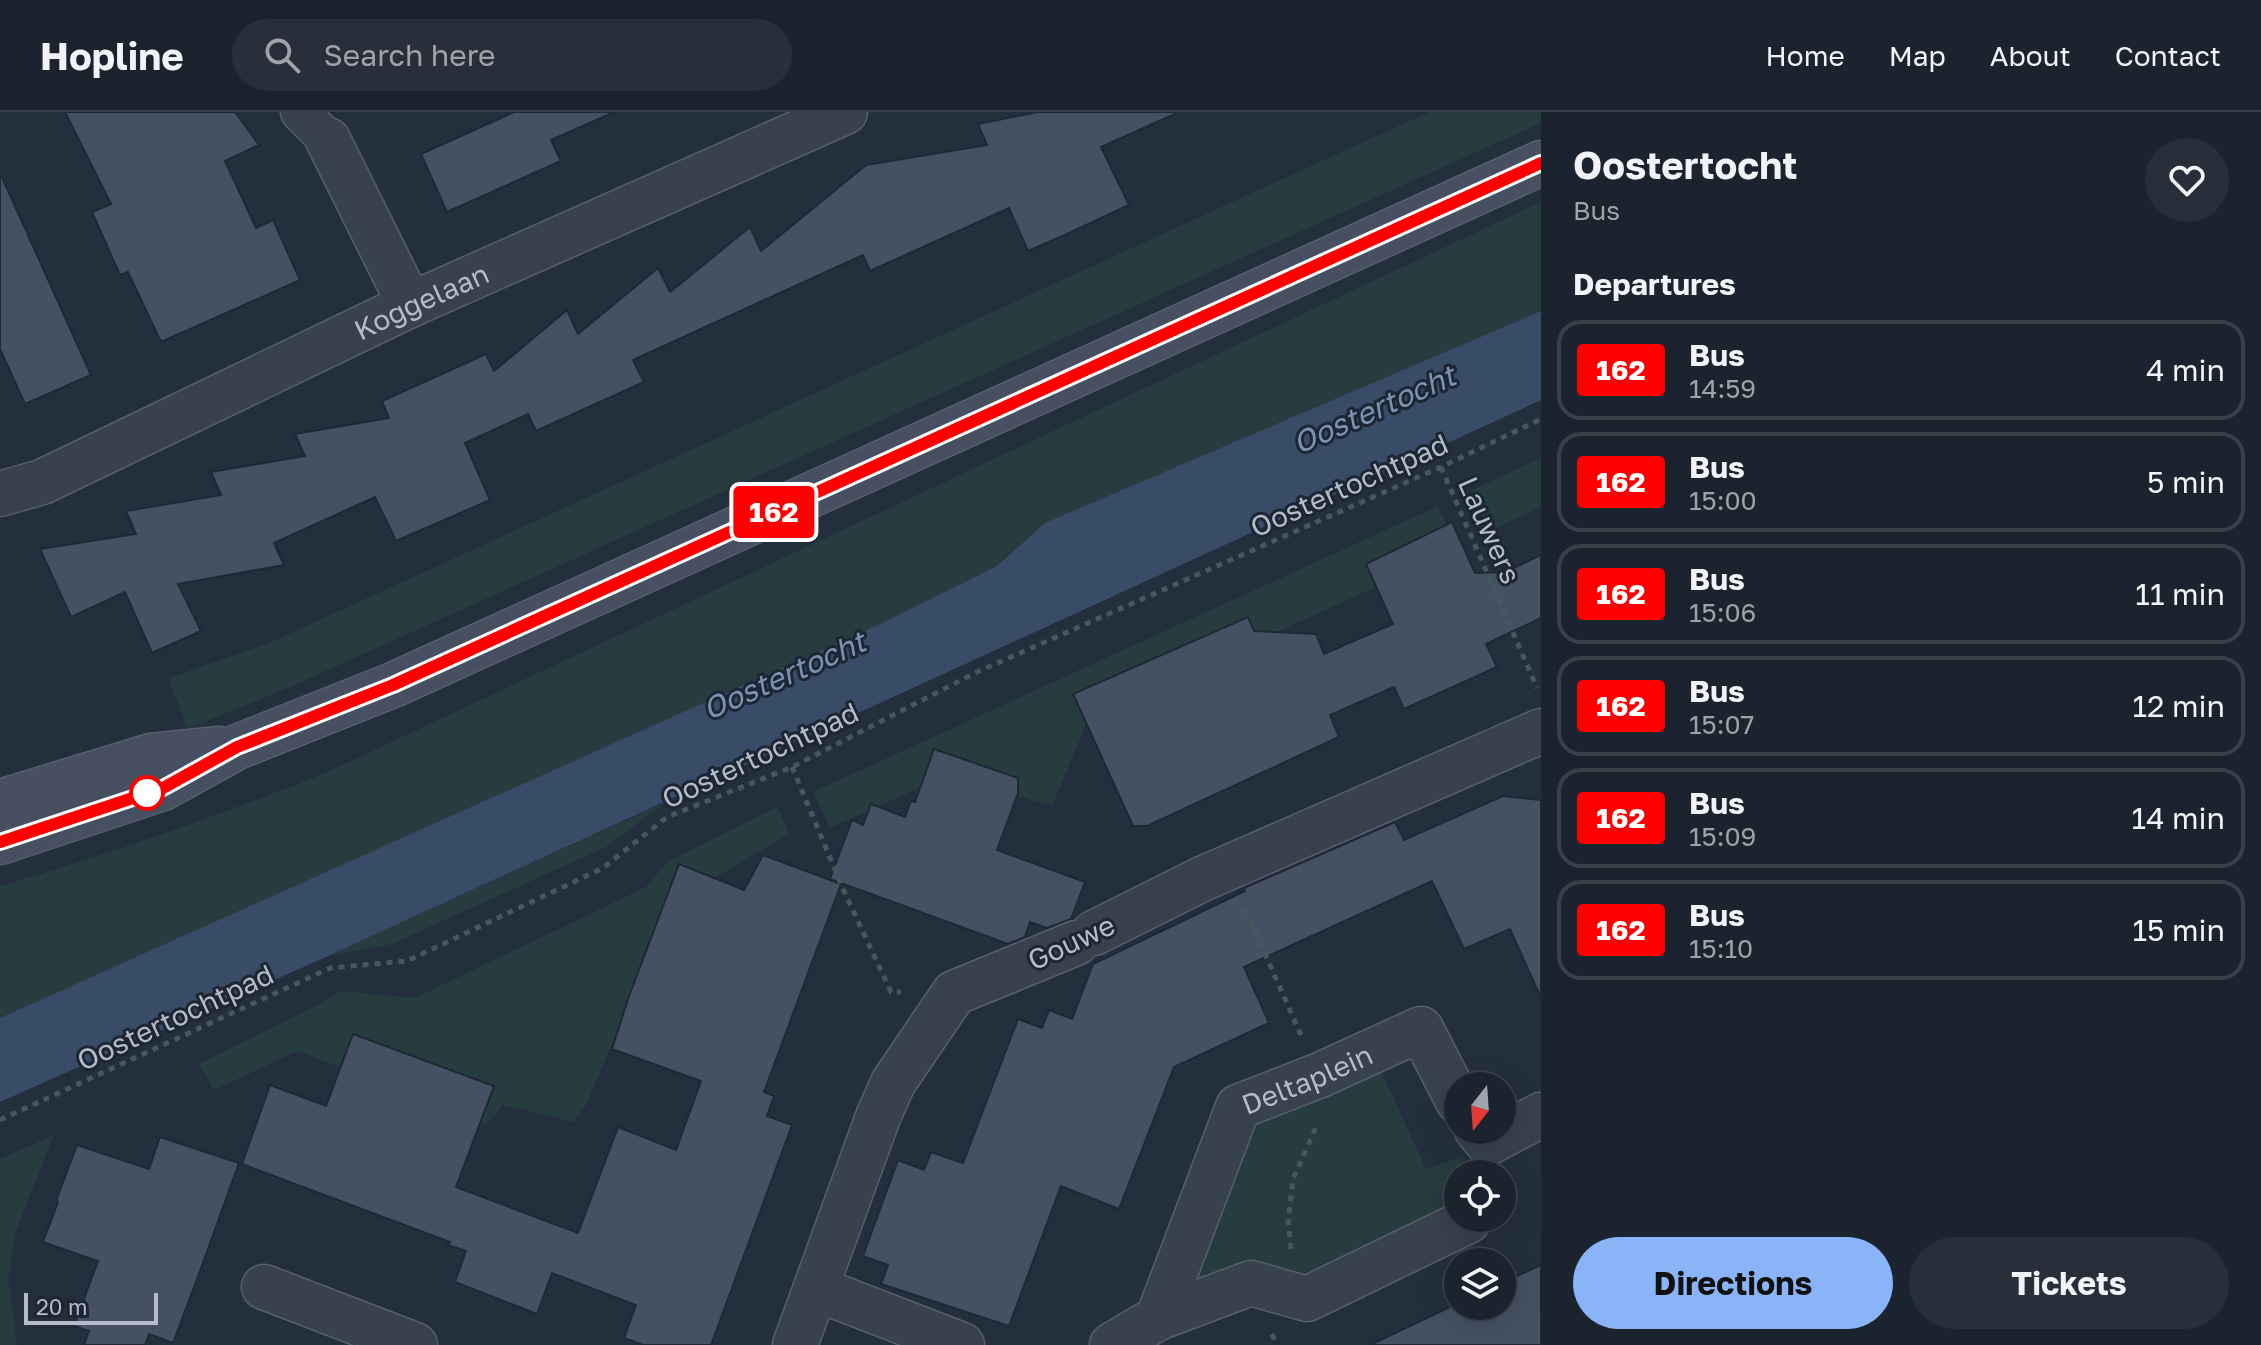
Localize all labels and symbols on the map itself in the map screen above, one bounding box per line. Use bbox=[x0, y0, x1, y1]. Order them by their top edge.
street label: Koggelaan bbox=[349, 256, 494, 346]
water label: Oostertocht bbox=[1287, 356, 1464, 461]
street label: Oostertochtpad bbox=[1245, 427, 1453, 543]
street label: Lauwers bbox=[1452, 471, 1528, 589]
line badge: 162 bbox=[728, 486, 820, 538]
water label: Oostertocht bbox=[697, 622, 874, 727]
street label: Oostertochtpad bbox=[657, 695, 863, 815]
unlabelled marker bbox=[130, 776, 164, 810]
street label: Gouwe bbox=[1022, 908, 1120, 976]
street label: Oostertochtpad bbox=[72, 957, 278, 1077]
street label: Deltaplein bbox=[1237, 1037, 1377, 1120]
north arrow bbox=[1444, 1072, 1516, 1144]
scale bar bbox=[24, 1289, 158, 1325]

